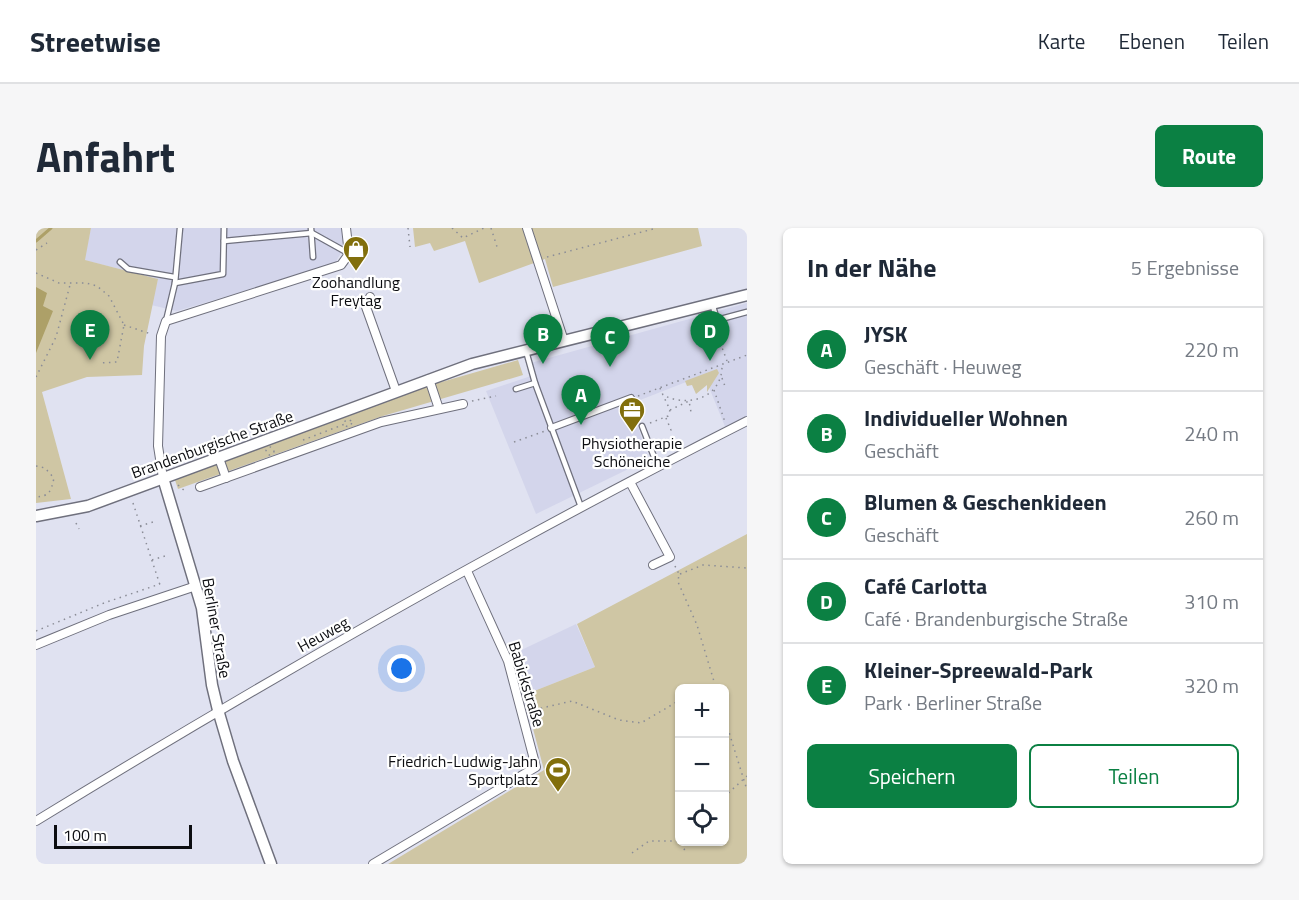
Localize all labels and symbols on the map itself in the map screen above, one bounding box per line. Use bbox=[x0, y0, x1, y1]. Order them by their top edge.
shop icon: Zoohandlung Freytag bbox=[341, 234, 371, 272]
place label: Zoohandlung Freytag bbox=[312, 270, 400, 312]
pin: E bbox=[70, 310, 110, 360]
pin: D bbox=[690, 312, 730, 361]
pin: B bbox=[524, 314, 562, 364]
pin: C bbox=[590, 318, 630, 367]
pin: A bbox=[562, 376, 600, 425]
office icon: Physiotherapie Schöneiche bbox=[617, 395, 647, 433]
street label: Brandenburgische Straße bbox=[128, 404, 296, 484]
place label: Physiotherapie Schöneiche bbox=[582, 431, 682, 473]
street label: Berliner Straße bbox=[196, 576, 238, 680]
street label: Heuweg bbox=[293, 610, 353, 658]
street label: Babickstraße bbox=[503, 638, 551, 730]
your location bbox=[387, 654, 416, 683]
place label: Friedrich-Ludwig-Jahn Sportplatz bbox=[388, 749, 538, 791]
sports icon: Friedrich-Ludwig-Jahn Sportplatz bbox=[543, 755, 573, 793]
scale bar bbox=[54, 822, 192, 850]

